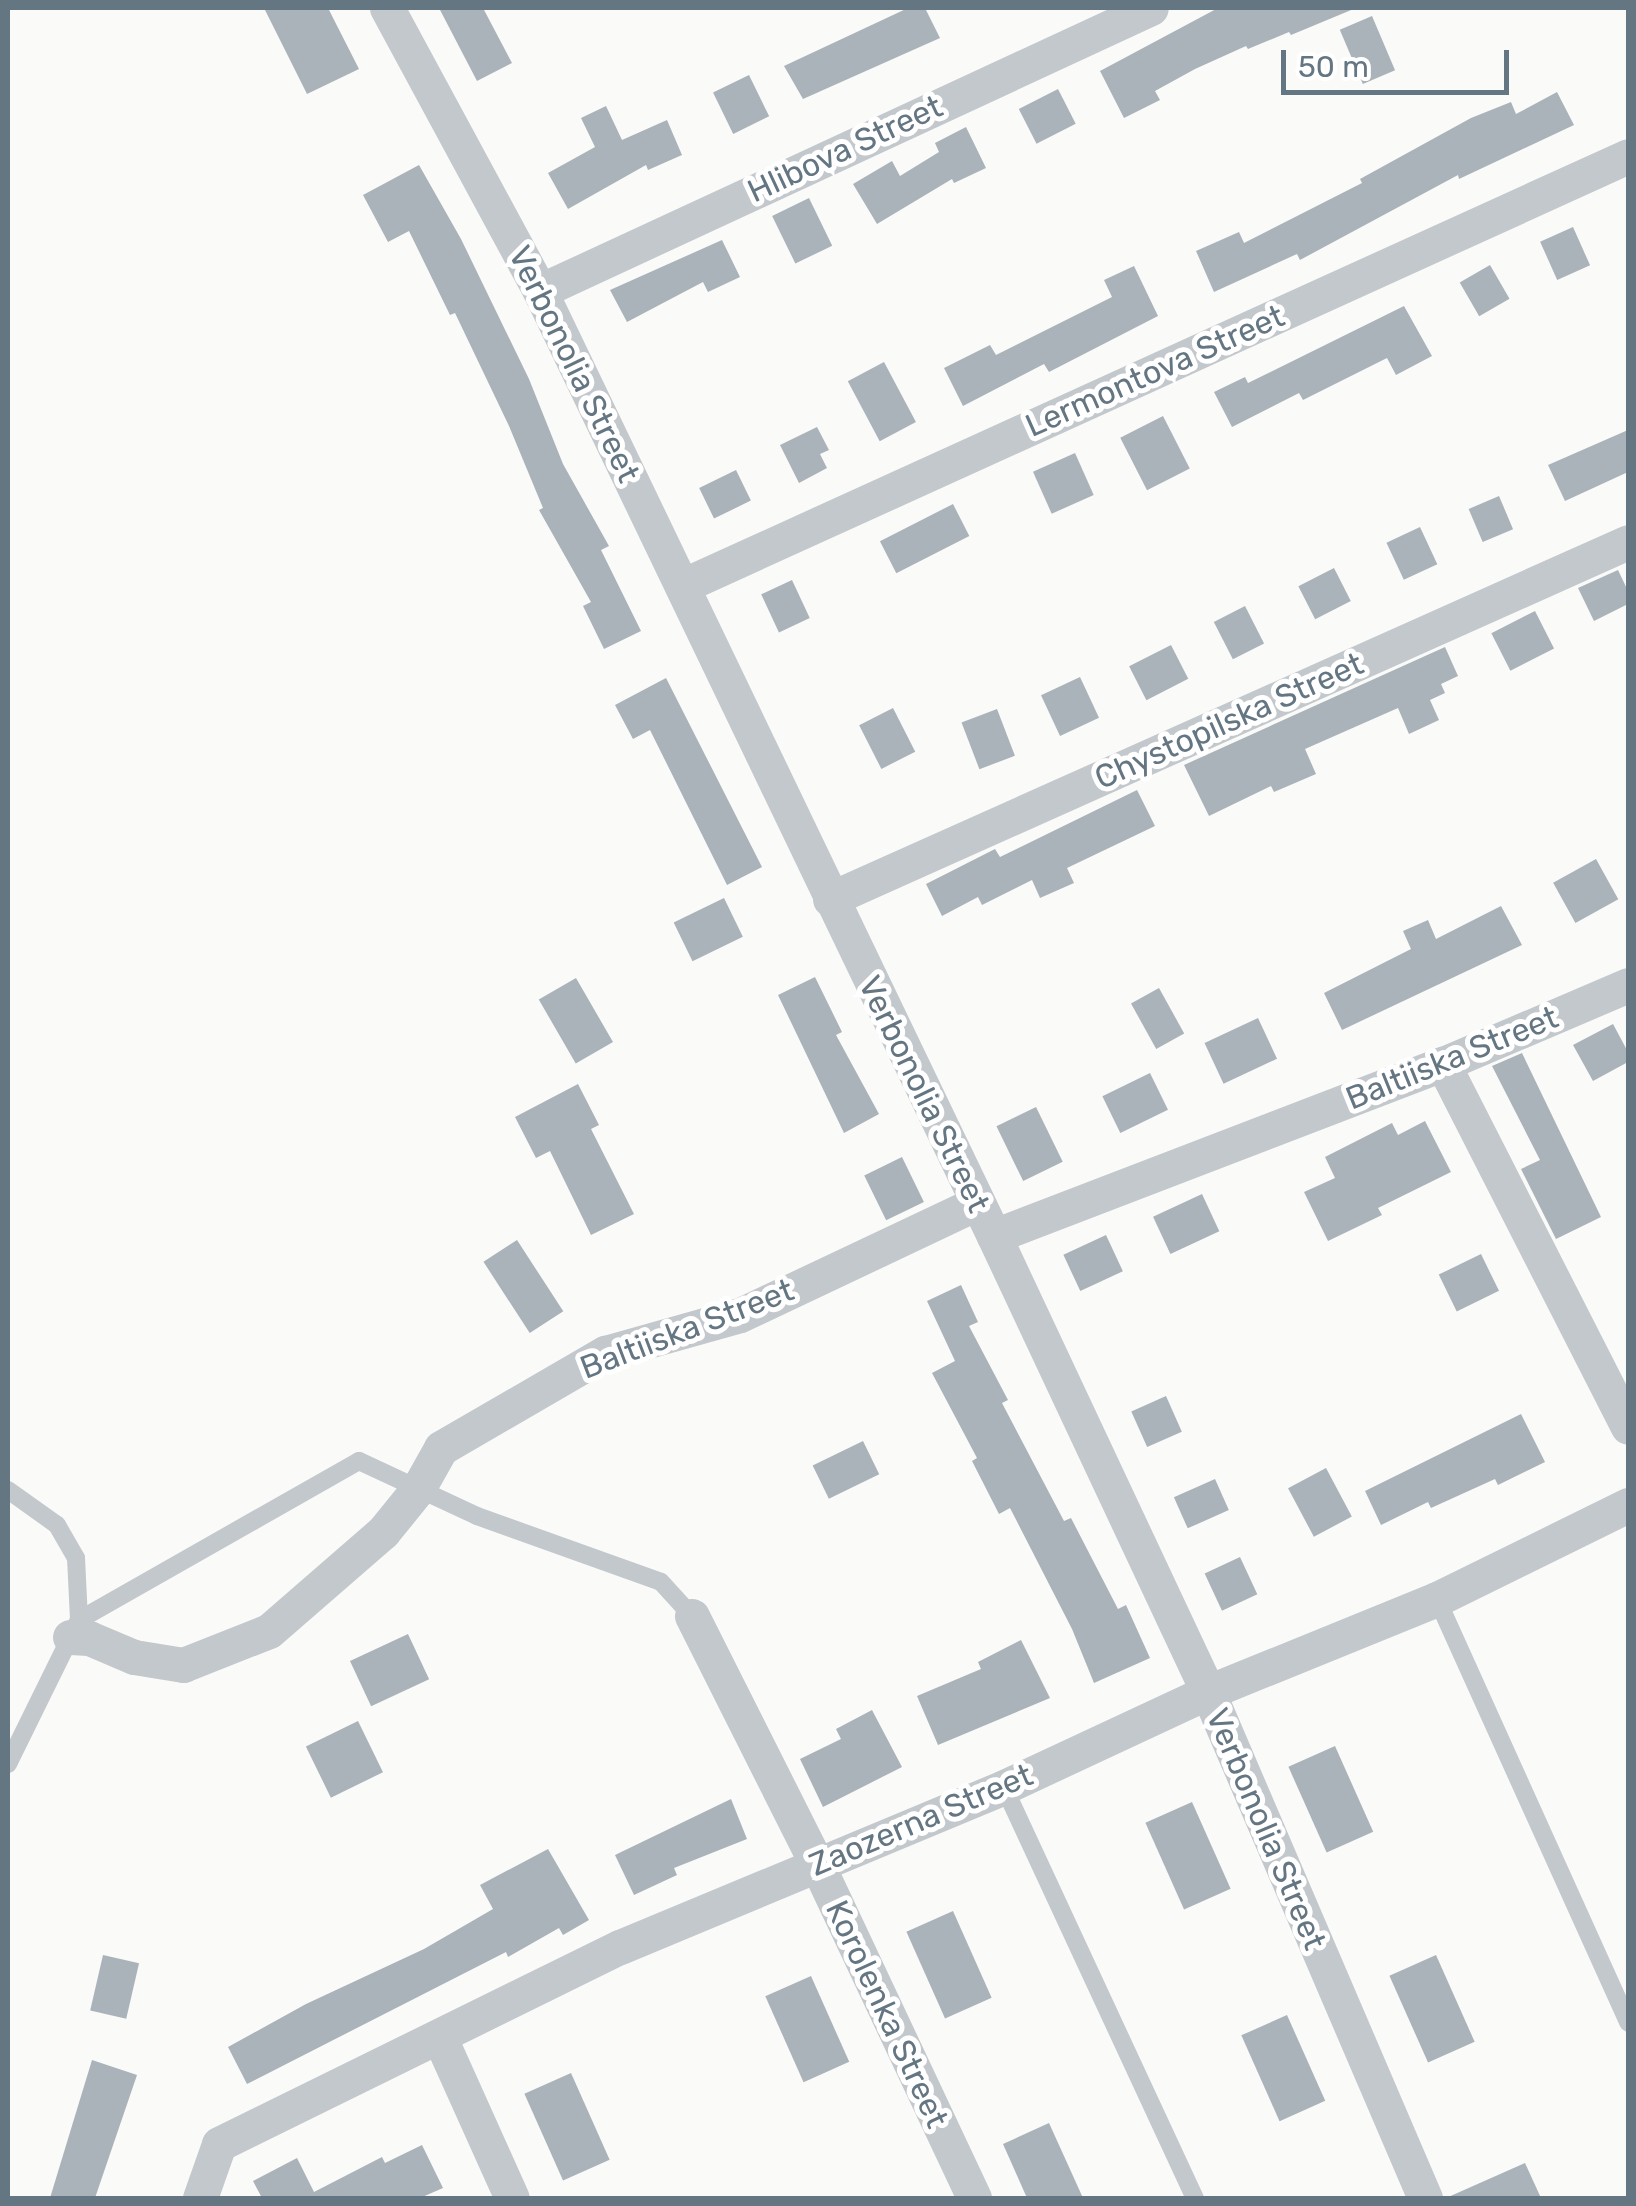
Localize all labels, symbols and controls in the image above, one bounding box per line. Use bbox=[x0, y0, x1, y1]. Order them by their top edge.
scale bar bbox=[1286, 30, 1514, 92]
text: 50 m bbox=[1298, 49, 1369, 85]
street label: Hlibova Street bbox=[742, 87, 948, 211]
street label: Verbonolia Street bbox=[500, 240, 648, 488]
street label: Lermontova Street bbox=[1020, 297, 1290, 445]
street label: Chystopilska Street bbox=[1089, 645, 1369, 797]
street label: Verbonolia Street bbox=[850, 970, 998, 1218]
street label: Baltiiska Street bbox=[1340, 998, 1564, 1118]
street label: Baltiiska Street bbox=[575, 1271, 799, 1387]
street label: Verbonolia Street bbox=[1198, 1703, 1334, 1955]
street label: Zaozerna Street bbox=[804, 1756, 1038, 1884]
street label: Korolenka Street bbox=[818, 1894, 956, 2134]

